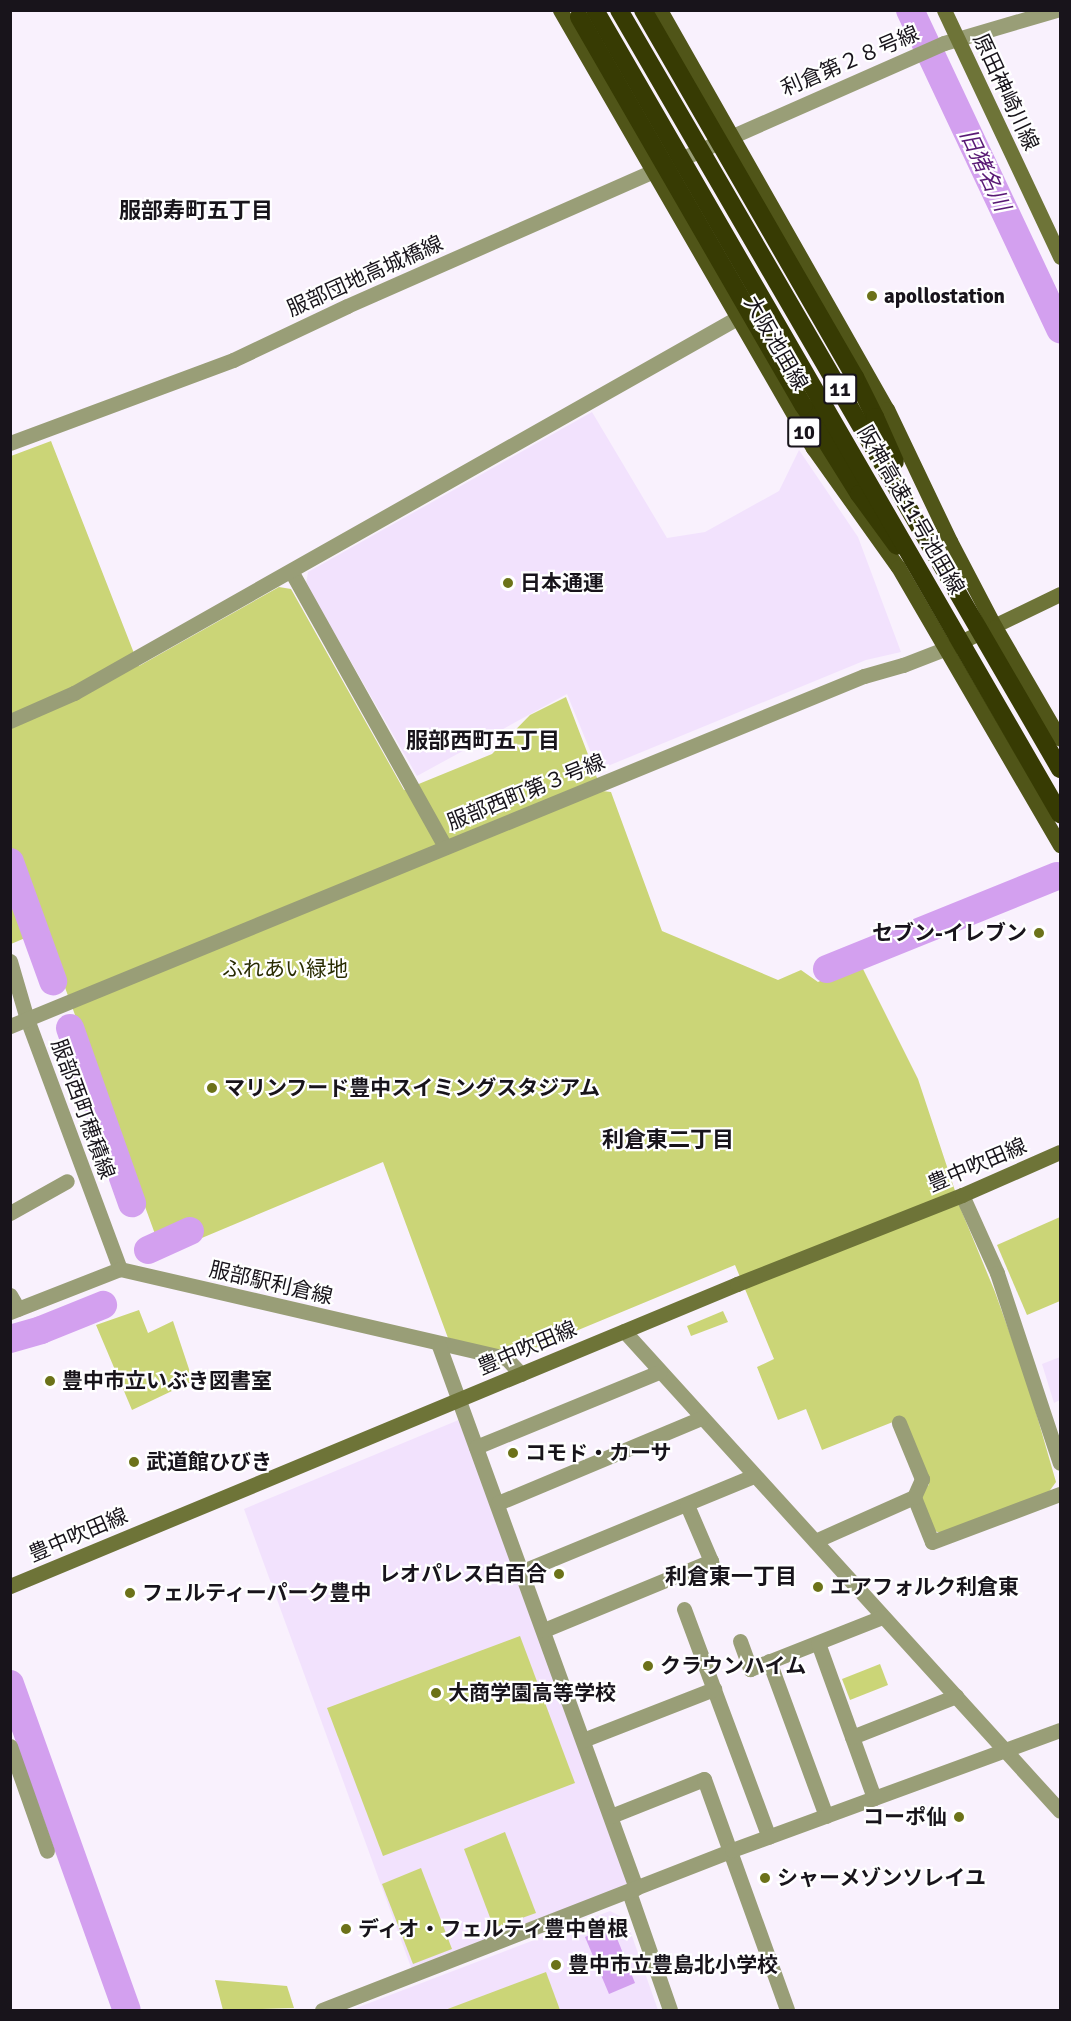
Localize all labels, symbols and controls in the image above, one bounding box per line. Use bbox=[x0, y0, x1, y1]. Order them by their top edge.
street label: 利倉第２８号線 bbox=[777, 21, 923, 101]
street label: 原田神崎川線 bbox=[968, 30, 1044, 154]
water label: 旧猪名川 bbox=[954, 125, 1016, 215]
district label: 服部寿町五丁目 bbox=[119, 198, 273, 224]
street label: 服部団地高城橋線 bbox=[283, 230, 447, 322]
place label: apollostation bbox=[884, 283, 1005, 309]
marker: apollostation bbox=[865, 289, 879, 303]
street label: 大阪池田線 bbox=[739, 291, 813, 395]
road number: 11 bbox=[822, 372, 858, 406]
road number: 10 bbox=[786, 415, 822, 449]
street label: 阪神高速11号池田線 bbox=[852, 421, 970, 599]
place label: 日本通運 bbox=[520, 570, 604, 596]
marker: 日本通運 bbox=[501, 576, 515, 590]
district label: 服部西町五丁目 bbox=[406, 728, 560, 754]
street label: 服部西町第３号線 bbox=[443, 749, 609, 835]
place label: セブン-イレブン bbox=[872, 920, 1027, 946]
marker: セブン-イレブン bbox=[1032, 926, 1046, 940]
park label: ふれあい緑地 bbox=[222, 956, 348, 982]
street label: 服部西町穂積線 bbox=[46, 1036, 120, 1182]
place label: マリンフード豊中スイミングスタジアム bbox=[224, 1075, 602, 1101]
marker: マリンフード豊中スイミングスタジアム bbox=[205, 1081, 219, 1095]
district label: 利倉東二丁目 bbox=[602, 1127, 734, 1153]
street label: 豊中吹田線 bbox=[924, 1133, 1030, 1197]
street label: 服部駅利倉線 bbox=[207, 1257, 335, 1309]
street label: 豊中吹田線 bbox=[474, 1316, 580, 1380]
place label: 豊中市立いぶき図書室 bbox=[62, 1368, 272, 1394]
marker: 豊中市立いぶき図書室 bbox=[43, 1374, 57, 1388]
place label: コモド・カーサ bbox=[525, 1440, 672, 1466]
marker: コモド・カーサ bbox=[506, 1446, 520, 1460]
place label: 武道館ひびき bbox=[146, 1449, 272, 1475]
marker: 武道館ひびき bbox=[127, 1455, 141, 1469]
street label: 豊中吹田線 bbox=[25, 1503, 131, 1567]
place label: レオパレス白百合 bbox=[379, 1561, 547, 1587]
district label: 利倉東一丁目 bbox=[665, 1564, 797, 1590]
marker: レオパレス白百合 bbox=[552, 1567, 566, 1581]
place label: エアフォルク利倉東 bbox=[830, 1574, 1019, 1600]
place label: フェルティーパーク豊中 bbox=[142, 1580, 373, 1606]
marker: エアフォルク利倉東 bbox=[811, 1580, 825, 1594]
marker: フェルティーパーク豊中 bbox=[123, 1586, 137, 1600]
place label: クラウンハイム bbox=[660, 1653, 807, 1679]
marker: クラウンハイム bbox=[641, 1659, 655, 1673]
place label: 大商学園高等学校 bbox=[448, 1680, 616, 1706]
marker: 大商学園高等学校 bbox=[429, 1686, 443, 1700]
place label: コーポ仙 bbox=[863, 1804, 947, 1830]
marker: コーポ仙 bbox=[952, 1810, 966, 1824]
place label: シャーメゾンソレイユ bbox=[777, 1865, 987, 1891]
marker: シャーメゾンソレイユ bbox=[758, 1871, 772, 1885]
place label: ディオ・フェルティ豊中曽根 bbox=[358, 1916, 631, 1942]
marker: ディオ・フェルティ豊中曽根 bbox=[339, 1922, 353, 1936]
place label: 豊中市立豊島北小学校 bbox=[568, 1952, 778, 1978]
marker: 豊中市立豊島北小学校 bbox=[549, 1958, 563, 1972]

